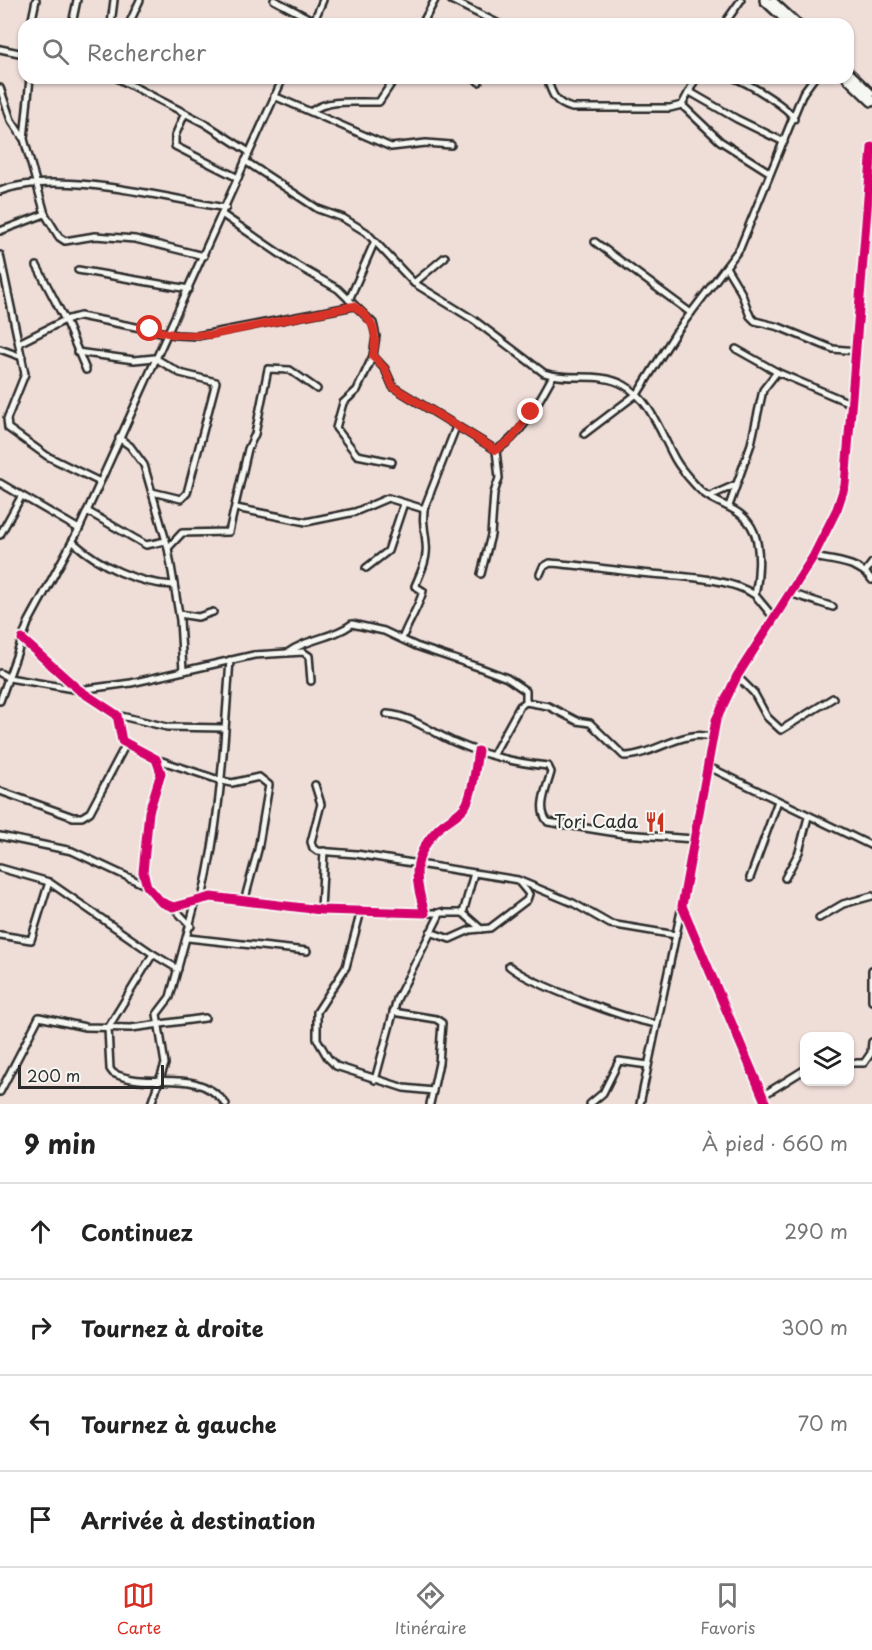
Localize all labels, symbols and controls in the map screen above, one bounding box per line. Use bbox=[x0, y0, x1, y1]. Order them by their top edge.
search box bbox=[18, 18, 854, 84]
icon: search bbox=[39, 35, 72, 68]
text: Rechercher bbox=[87, 35, 206, 68]
route start bbox=[136, 315, 162, 341]
route end bbox=[517, 398, 543, 424]
place label: Tori Cada bbox=[554, 807, 639, 834]
restaurant icon: Tori Cada bbox=[643, 810, 667, 834]
map controls bbox=[800, 1032, 854, 1086]
button: layers bbox=[800, 1032, 854, 1086]
scale bar bbox=[18, 1062, 164, 1090]
text: 200 m bbox=[27, 1063, 80, 1087]
text: 9 min bbox=[24, 1124, 96, 1163]
text: À pied · 660 m bbox=[702, 1128, 848, 1158]
icon: ahead bbox=[24, 1215, 57, 1248]
text: Continuez bbox=[81, 1215, 193, 1248]
text: 290 m bbox=[784, 1216, 848, 1246]
icon: right bbox=[24, 1311, 57, 1344]
text: Tournez à droite bbox=[81, 1311, 264, 1344]
text: 300 m bbox=[781, 1312, 848, 1342]
icon: left bbox=[24, 1407, 57, 1440]
text: Tournez à gauche bbox=[81, 1407, 277, 1440]
text: 70 m bbox=[798, 1408, 848, 1438]
icon: arrive bbox=[24, 1503, 57, 1536]
text: Arrivée à destination bbox=[81, 1503, 315, 1536]
tab: Carte bbox=[117, 1579, 161, 1639]
tab: Itinéraire bbox=[395, 1579, 467, 1639]
tab: Favoris bbox=[700, 1579, 755, 1639]

